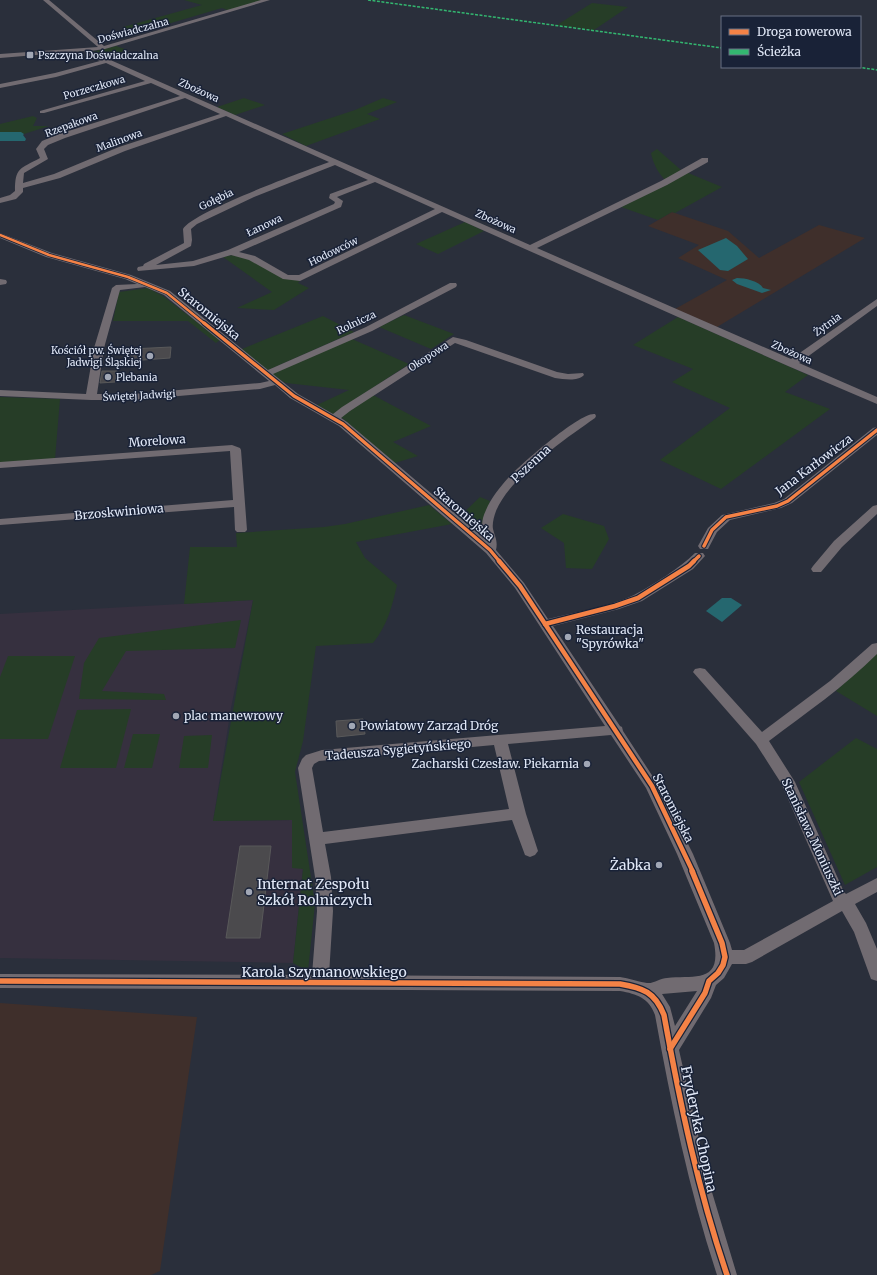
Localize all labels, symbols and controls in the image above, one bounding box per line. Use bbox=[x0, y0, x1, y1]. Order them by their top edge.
street label: Doświadczalna bbox=[96, 15, 171, 46]
legend bbox=[721, 16, 861, 68]
text: Droga rowerowa bbox=[757, 24, 852, 39]
text: Ścieżka bbox=[757, 44, 802, 59]
place label: Pszczyna Doświadczalna bbox=[38, 49, 159, 62]
marker: Pszczyna Doświadczalna bbox=[25, 50, 35, 60]
street label: Porzeczkowa bbox=[62, 72, 127, 102]
street label: Zbożowa bbox=[176, 76, 222, 106]
street label: Rzepakowa bbox=[43, 109, 100, 140]
street label: Malinowa bbox=[94, 126, 144, 155]
street label: Gołębia bbox=[197, 185, 236, 213]
street label: Zbożowa bbox=[473, 207, 519, 237]
street label: Łanowa bbox=[244, 211, 285, 239]
street label: Hodowców bbox=[306, 234, 361, 269]
street label: Staromiejska bbox=[175, 284, 244, 344]
street label: Rolnicza bbox=[335, 307, 378, 337]
street label: Żytnia bbox=[810, 309, 844, 339]
street label: Okopowa bbox=[406, 338, 451, 374]
street label: Zbożowa bbox=[769, 338, 815, 368]
place label: Kościół pw. Świętej Jadwigi Śląskiej bbox=[51, 343, 142, 369]
marker: Kościół pw. Świętej Jadwigi Śląskiej bbox=[145, 351, 155, 361]
place label: Plebania bbox=[116, 371, 158, 384]
marker: Plebania bbox=[103, 372, 113, 382]
street label: Świętej Jadwigi bbox=[102, 386, 176, 404]
street label: Jana Karłowicza bbox=[771, 430, 856, 499]
street label: Morelowa bbox=[128, 431, 187, 450]
street label: Pszenna bbox=[508, 441, 554, 486]
street label: Staromiejska bbox=[431, 483, 498, 544]
street label: Brzoskwiniowa bbox=[74, 500, 165, 523]
place label: Restauracja "Spyrówka" bbox=[576, 622, 644, 651]
marker: Restauracja "Spyrówka" bbox=[563, 632, 573, 642]
place label: plac manewrowy bbox=[184, 708, 283, 723]
marker: plac manewrowy bbox=[171, 711, 181, 721]
place label: Powiatowy Zarząd Dróg bbox=[360, 718, 499, 733]
marker: Powiatowy Zarząd Dróg bbox=[347, 721, 357, 731]
street label: Tadeusza Sygietyńskiego bbox=[324, 736, 471, 763]
place label: Zacharski Czesław. Piekarnia bbox=[411, 756, 580, 771]
marker: Zacharski Czesław. Piekarnia bbox=[582, 759, 592, 769]
street label: Staromiejska bbox=[650, 771, 698, 845]
street label: Stanisława Moniuszki bbox=[779, 776, 846, 898]
place label: Żabka bbox=[610, 856, 651, 874]
marker: Żabka bbox=[654, 860, 664, 870]
place label: Internat Zespołu Szkół Rolniczych bbox=[257, 875, 372, 909]
marker: Internat Zespołu Szkół Rolniczych bbox=[244, 887, 254, 897]
street label: Karola Szymanowskiego bbox=[241, 963, 407, 981]
street label: Fryderyka Chopina bbox=[677, 1064, 721, 1194]

